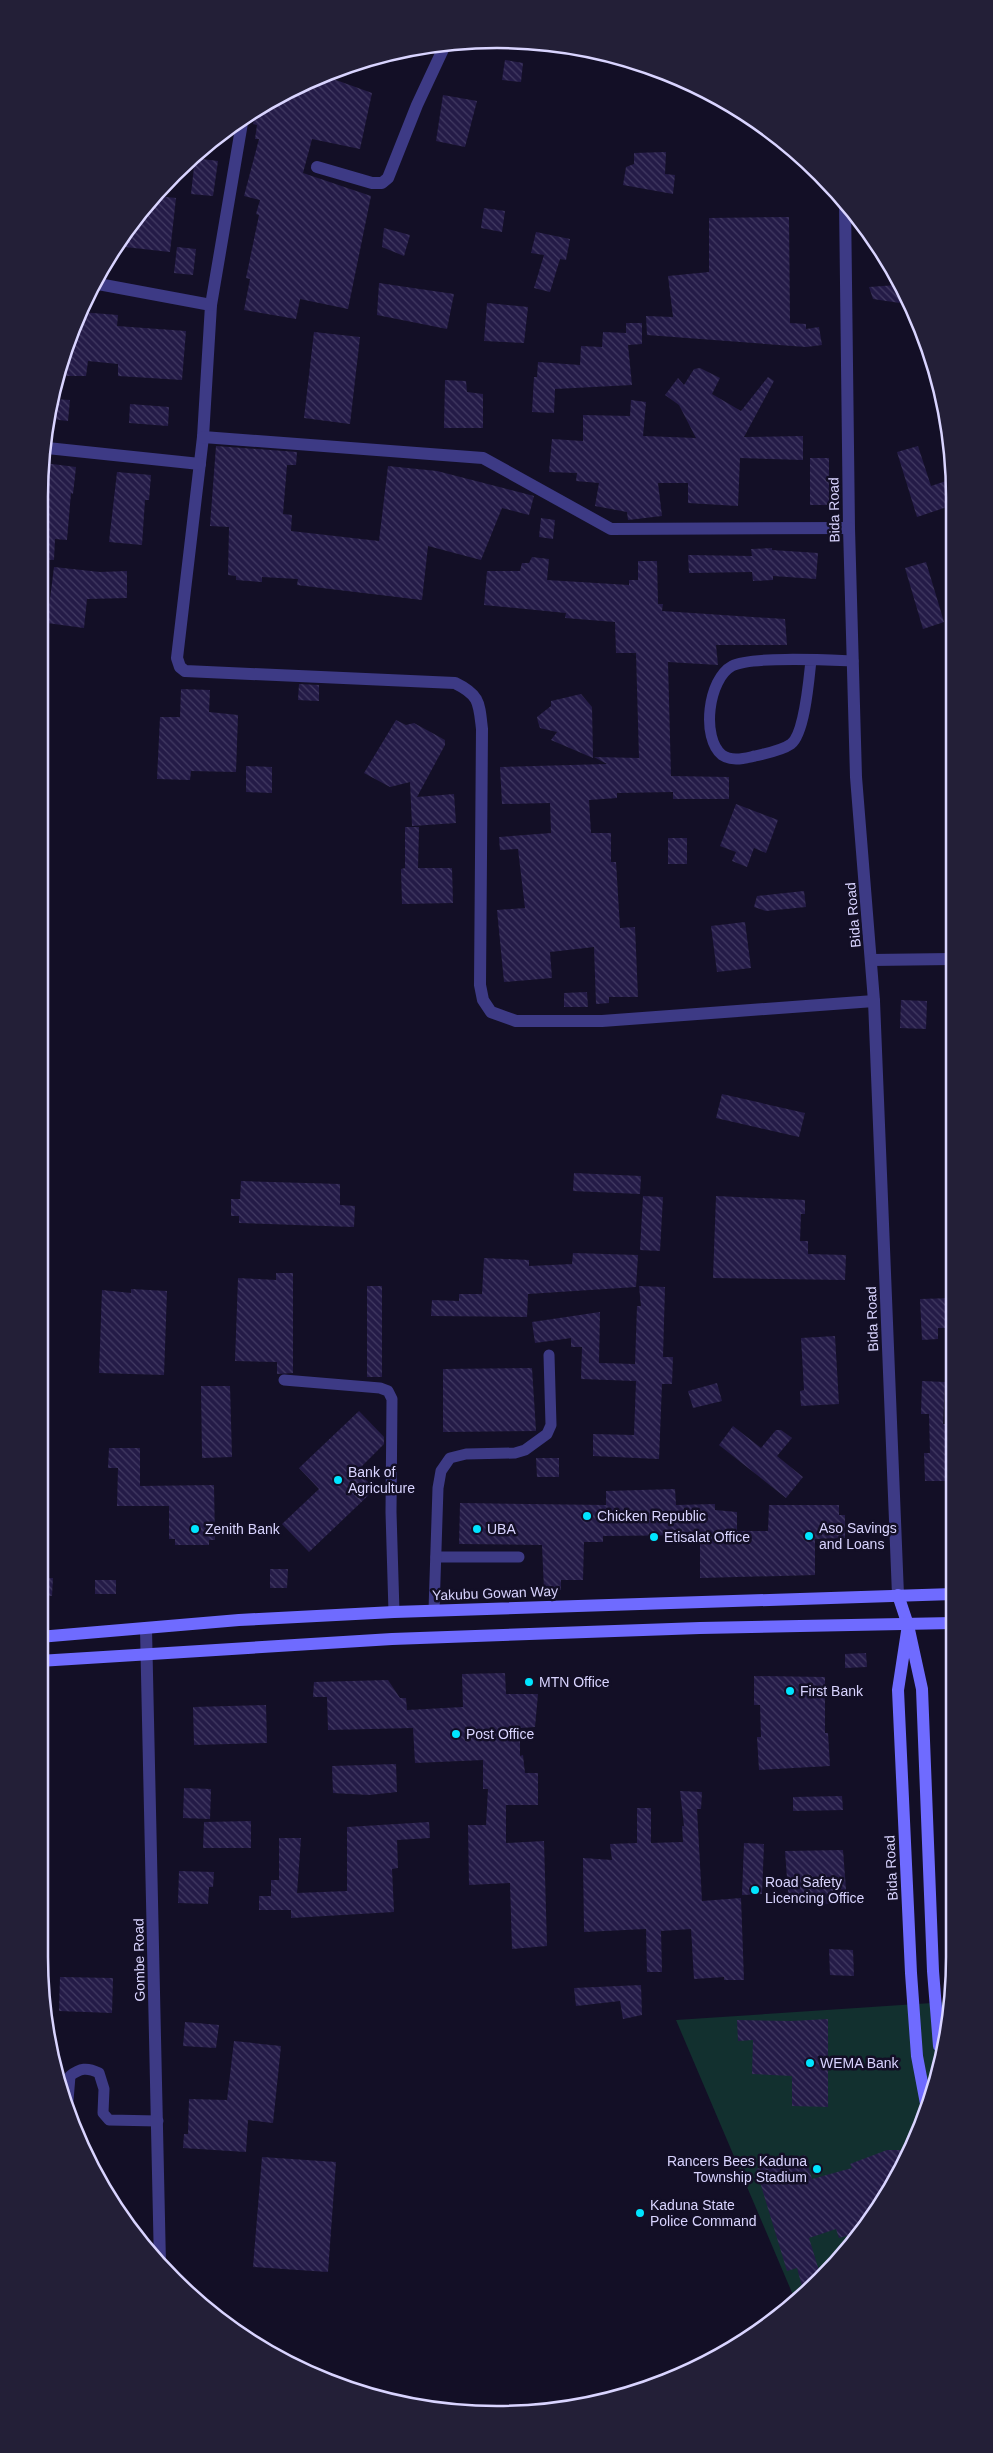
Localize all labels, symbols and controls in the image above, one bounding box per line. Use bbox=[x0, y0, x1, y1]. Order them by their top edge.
street label: Bida Road bbox=[825, 477, 843, 543]
street label: Bida Road bbox=[842, 882, 864, 948]
street label: Bida Road bbox=[863, 1286, 881, 1352]
place label: Bank of Agriculture bbox=[348, 1464, 415, 1496]
marker: Bank of Agriculture bbox=[332, 1474, 344, 1486]
place label: Chicken Republic bbox=[597, 1508, 706, 1524]
marker: Chicken Republic bbox=[581, 1510, 593, 1522]
place label: Aso Savings and Loans bbox=[819, 1520, 897, 1552]
place label: Zenith Bank bbox=[205, 1521, 281, 1537]
place label: UBA bbox=[487, 1521, 516, 1537]
marker: Zenith Bank bbox=[189, 1523, 201, 1535]
marker: UBA bbox=[471, 1523, 483, 1535]
place label: Etisalat Office bbox=[664, 1529, 750, 1545]
marker: Aso Savings and Loans bbox=[803, 1530, 815, 1542]
marker: Etisalat Office bbox=[648, 1531, 660, 1543]
street label: Yakubu Gowan Way bbox=[432, 1583, 558, 1603]
place label: MTN Office bbox=[539, 1674, 610, 1690]
marker: MTN Office bbox=[523, 1676, 535, 1688]
place label: First Bank bbox=[800, 1683, 864, 1699]
marker: First Bank bbox=[784, 1685, 796, 1697]
place label: Post Office bbox=[466, 1726, 534, 1742]
marker: Post Office bbox=[450, 1728, 462, 1740]
street label: Bida Road bbox=[881, 1835, 901, 1901]
place label: Road Safety Licencing Office bbox=[765, 1874, 865, 1906]
marker: Road Safety Licencing Office bbox=[749, 1884, 761, 1896]
street label: Gombe Road bbox=[130, 1918, 148, 2002]
place label: WEMA Bank bbox=[820, 2055, 900, 2071]
marker: WEMA Bank bbox=[804, 2057, 816, 2069]
place label: Rancers Bees Kaduna Township Stadium bbox=[667, 2153, 807, 2185]
marker: Rancers Bees Kaduna Township Stadium bbox=[811, 2163, 823, 2175]
place label: Kaduna State Police Command bbox=[650, 2197, 757, 2229]
marker: Kaduna State Police Command bbox=[634, 2207, 646, 2219]

